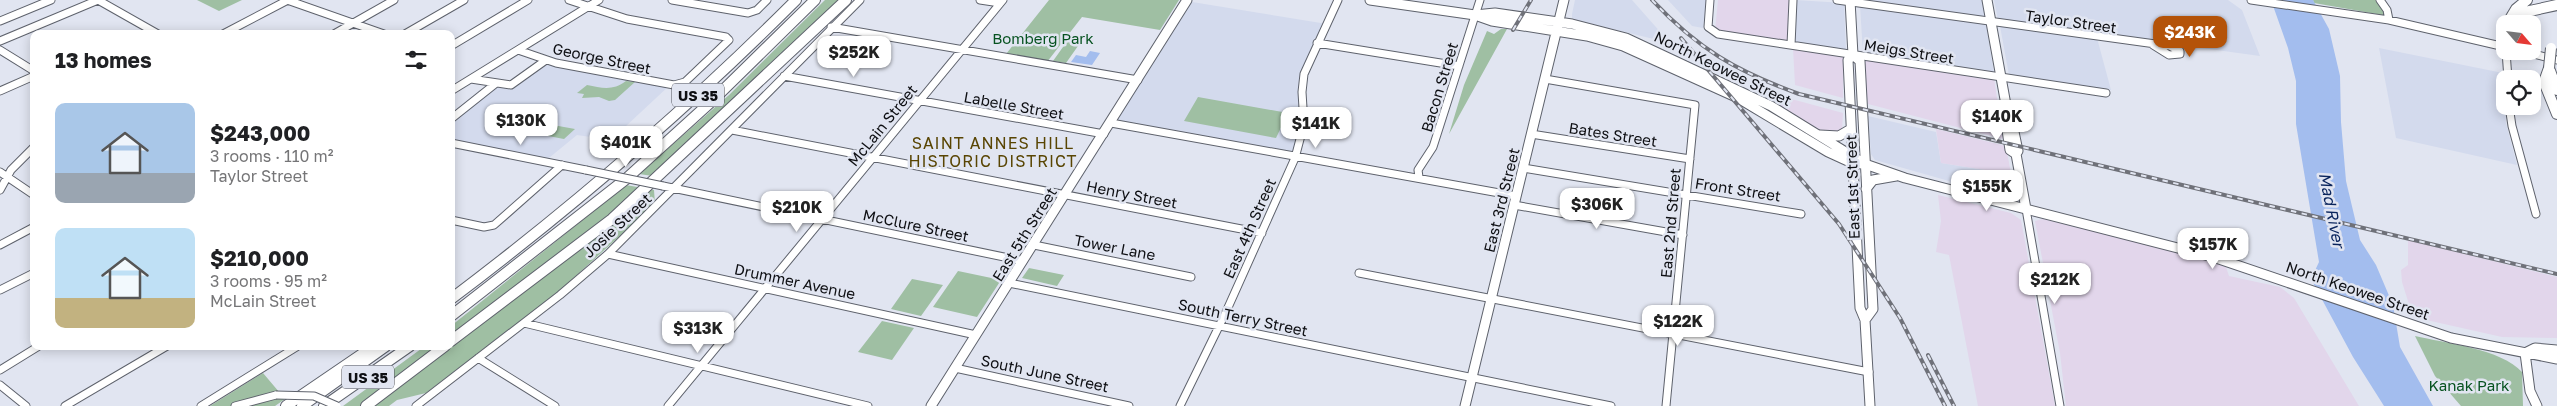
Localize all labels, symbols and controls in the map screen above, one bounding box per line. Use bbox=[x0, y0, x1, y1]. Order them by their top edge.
street label: Taylor Street bbox=[2024, 6, 2118, 36]
pin: $243K bbox=[2155, 15, 2225, 58]
north arrow bbox=[2496, 15, 2541, 60]
map controls bbox=[2496, 15, 2541, 115]
text: $243K bbox=[2164, 22, 2216, 42]
street label: North Keowee Street bbox=[1651, 27, 1795, 109]
park label: Bomberg Park bbox=[992, 29, 1094, 47]
street label: Meigs Street bbox=[1863, 35, 1955, 67]
pin: $252K bbox=[819, 36, 889, 78]
street label: George Street bbox=[551, 39, 653, 77]
street label: Bacon Street bbox=[1417, 40, 1461, 134]
text: $252K bbox=[828, 42, 880, 62]
icon: filters bbox=[402, 46, 430, 74]
text: 13 homes bbox=[55, 47, 152, 73]
button: locate bbox=[2496, 70, 2541, 115]
street label: McLain Street bbox=[844, 81, 920, 169]
road number: US 35 bbox=[672, 84, 724, 106]
street label: Labelle Street bbox=[963, 87, 1065, 123]
pin: $140K bbox=[1962, 100, 2032, 142]
pin: $130K bbox=[486, 104, 556, 146]
pin: $141K bbox=[1281, 106, 1351, 149]
text: $140K bbox=[1972, 106, 2022, 126]
text: $130K bbox=[496, 110, 546, 130]
text: $141K bbox=[1292, 113, 1340, 133]
street label: Bates Street bbox=[1568, 118, 1658, 150]
text: $243,000 bbox=[210, 120, 311, 146]
icon: home bbox=[95, 123, 155, 183]
pin: $401K bbox=[591, 126, 661, 168]
text: $401K bbox=[601, 132, 651, 152]
district label: SAINT ANNES HILL HISTORIC DISTRICT bbox=[908, 133, 1078, 171]
street label: East 1st Street bbox=[1841, 134, 1863, 240]
text: 3 rooms · 110 m² bbox=[210, 146, 333, 166]
street label: East 3rd Street bbox=[1479, 146, 1523, 254]
text: Taylor Street bbox=[210, 166, 308, 186]
street label: East 2nd Street bbox=[1656, 167, 1684, 279]
pin: $155K bbox=[1952, 170, 2022, 212]
water label: Mad River bbox=[2315, 171, 2350, 252]
street label: Front Street bbox=[1694, 173, 1782, 205]
street label: East 4th Street bbox=[1219, 175, 1279, 281]
street label: Henry Street bbox=[1085, 176, 1179, 212]
text: $155K bbox=[1962, 176, 2012, 196]
street label: East 5th Street bbox=[988, 184, 1060, 284]
pin: $306K bbox=[1562, 188, 1632, 230]
street label: Josie Street bbox=[579, 189, 655, 261]
pin: $210K bbox=[762, 190, 832, 233]
text: $306K bbox=[1571, 194, 1623, 214]
text: $210K bbox=[772, 197, 822, 217]
street label: McClure Street bbox=[861, 205, 971, 245]
pin: $157K bbox=[2178, 228, 2248, 270]
street label: Tower Lane bbox=[1073, 230, 1157, 264]
text: $157K bbox=[2188, 234, 2238, 254]
text: $210,000 bbox=[210, 245, 309, 271]
icon: home bbox=[95, 248, 155, 308]
street label: North Keowee Street bbox=[2284, 257, 2432, 323]
street label: Drummer Avenue bbox=[733, 259, 857, 303]
pin: $212K bbox=[2020, 262, 2090, 305]
text: $212K bbox=[2030, 269, 2080, 289]
text: 3 rooms · 95 m² bbox=[210, 271, 327, 291]
text: McLain Street bbox=[210, 291, 316, 311]
street label: South Terry Street bbox=[1177, 294, 1309, 340]
pin: $122K bbox=[1643, 304, 1713, 347]
text: $122K bbox=[1653, 311, 1703, 331]
pin: $313K bbox=[663, 312, 733, 354]
text: $313K bbox=[673, 318, 723, 338]
street label: South June Street bbox=[979, 351, 1111, 395]
road number: US 35 bbox=[342, 366, 394, 388]
park label: Kanak Park bbox=[2428, 376, 2510, 394]

